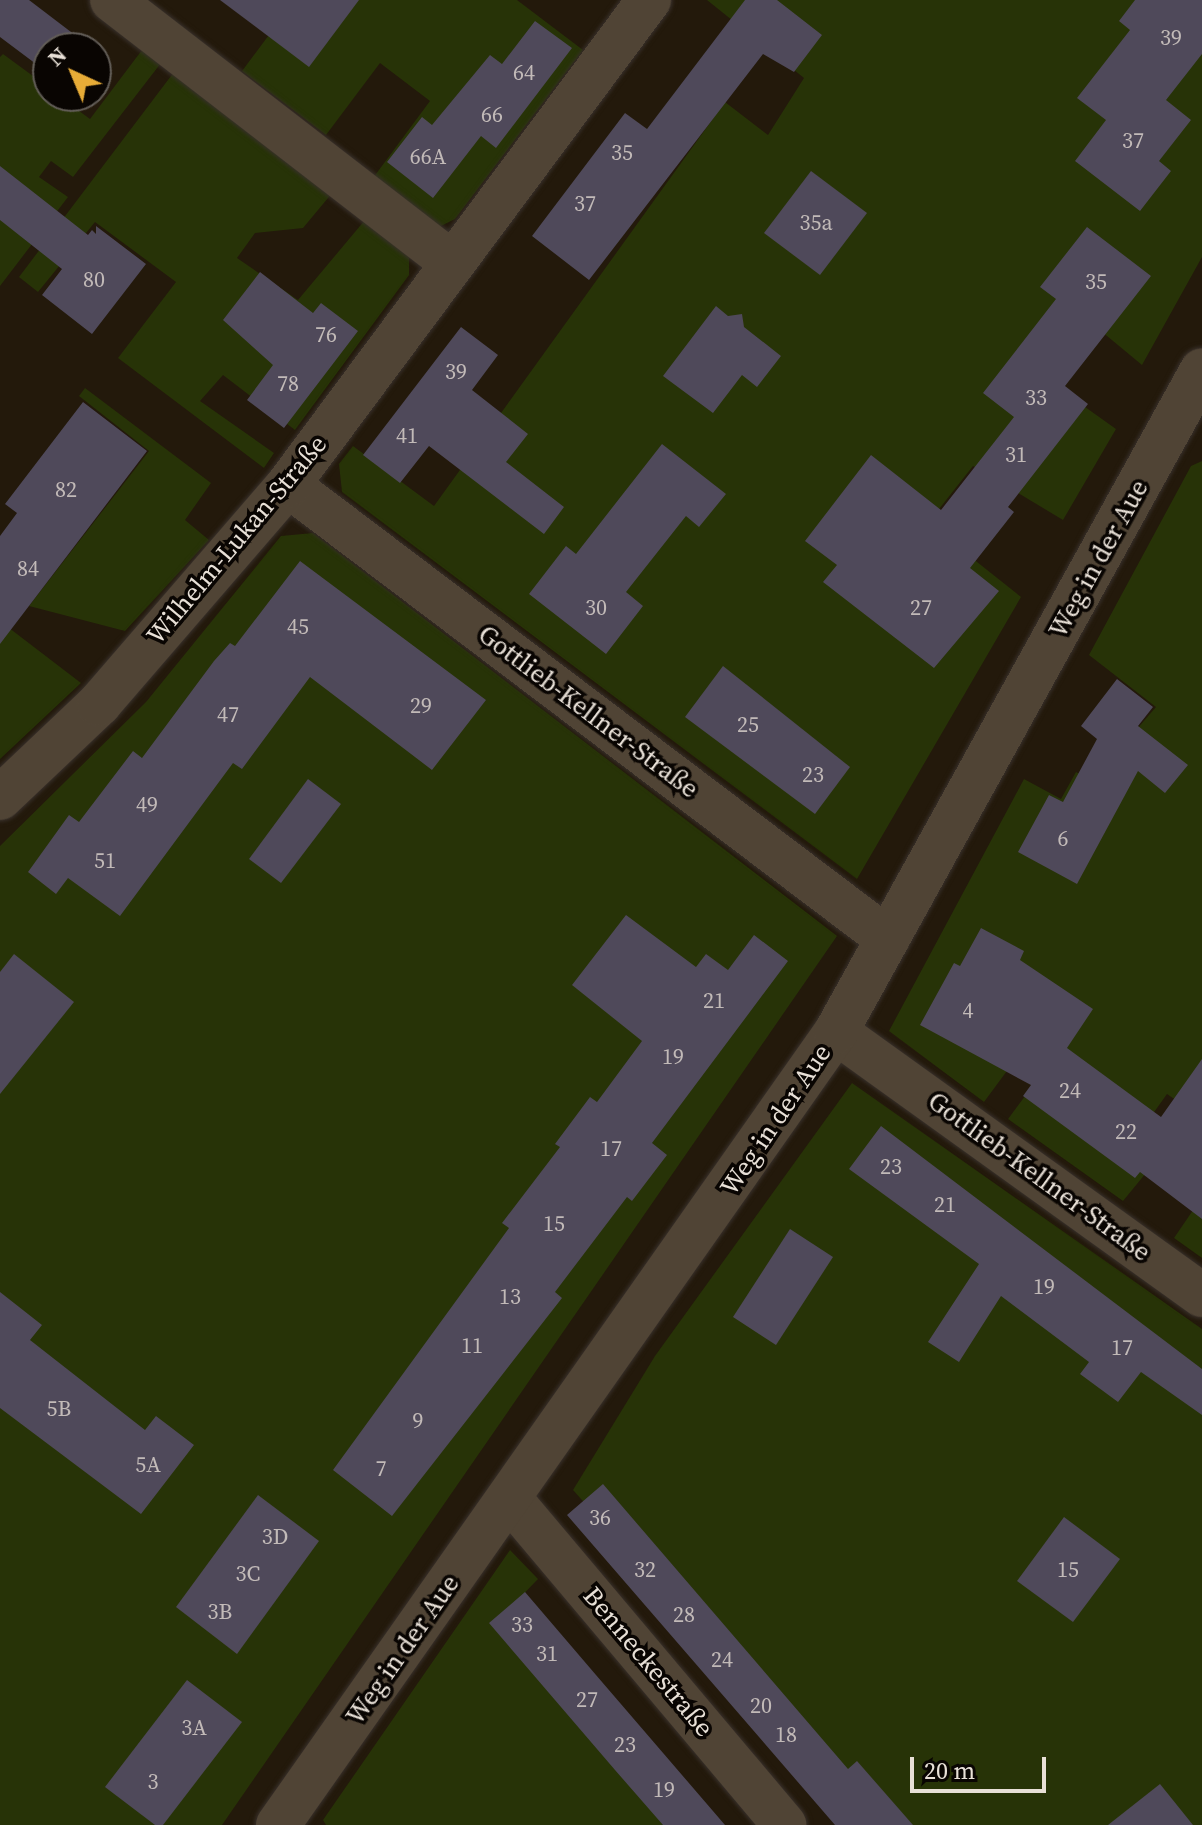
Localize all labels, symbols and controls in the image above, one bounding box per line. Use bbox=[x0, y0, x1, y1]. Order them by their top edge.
house number: 39 bbox=[1160, 25, 1182, 51]
north arrow bbox=[32, 32, 112, 112]
text: N bbox=[41, 40, 73, 73]
house number: 64 bbox=[513, 60, 535, 86]
house number: 66 bbox=[481, 102, 503, 128]
house number: 37 bbox=[1122, 128, 1144, 154]
house number: 35 bbox=[611, 140, 633, 166]
house number: 66A bbox=[410, 144, 446, 170]
house number: 37 bbox=[574, 191, 596, 217]
house number: 35a bbox=[799, 210, 833, 236]
house number: 80 bbox=[83, 267, 105, 293]
house number: 35 bbox=[1085, 269, 1107, 295]
house number: 76 bbox=[315, 322, 337, 348]
house number: 39 bbox=[445, 359, 467, 385]
house number: 78 bbox=[277, 371, 299, 397]
house number: 33 bbox=[1025, 385, 1047, 411]
house number: 41 bbox=[396, 423, 418, 449]
street label: Wilhelm-Lukan-Straße bbox=[140, 429, 334, 651]
house number: 31 bbox=[1005, 442, 1027, 468]
street label: Weg in der Aue bbox=[1043, 475, 1155, 643]
house number: 82 bbox=[55, 477, 77, 503]
house number: 84 bbox=[17, 556, 39, 582]
house number: 30 bbox=[585, 595, 607, 621]
house number: 27 bbox=[910, 595, 932, 621]
house number: 45 bbox=[287, 614, 309, 640]
street label: Gottlieb-Kellner-Straße bbox=[472, 619, 704, 805]
house number: 29 bbox=[410, 693, 432, 719]
house number: 47 bbox=[217, 702, 239, 728]
house number: 25 bbox=[737, 712, 759, 738]
house number: 23 bbox=[802, 762, 824, 788]
house number: 49 bbox=[136, 792, 158, 818]
house number: 6 bbox=[1058, 826, 1068, 852]
house number: 51 bbox=[94, 848, 116, 874]
house number: 21 bbox=[703, 988, 725, 1014]
house number: 4 bbox=[963, 998, 973, 1024]
street label: Weg in der Aue bbox=[714, 1039, 838, 1201]
house number: 19 bbox=[662, 1044, 684, 1070]
house number: 24 bbox=[1059, 1078, 1081, 1104]
street label: Gottlieb-Kellner-Straße bbox=[922, 1086, 1156, 1268]
house number: 22 bbox=[1115, 1119, 1137, 1145]
house number: 17 bbox=[600, 1136, 622, 1162]
house number: 23 bbox=[880, 1154, 902, 1180]
house number: 21 bbox=[934, 1192, 956, 1218]
house number: 15 bbox=[543, 1211, 565, 1237]
house number: 19 bbox=[1033, 1274, 1055, 1300]
house number: 13 bbox=[499, 1284, 521, 1310]
house number: 11 bbox=[461, 1333, 483, 1359]
house number: 17 bbox=[1111, 1335, 1133, 1361]
house number: 5B bbox=[47, 1396, 71, 1422]
house number: 9 bbox=[413, 1408, 423, 1434]
house number: 5A bbox=[135, 1452, 161, 1478]
house number: 7 bbox=[376, 1456, 386, 1482]
house number: 36 bbox=[589, 1505, 611, 1531]
house number: 3D bbox=[262, 1524, 288, 1550]
house number: 32 bbox=[634, 1557, 656, 1583]
house number: 15 bbox=[1057, 1557, 1079, 1583]
house number: 3C bbox=[236, 1561, 260, 1587]
street label: Weg in der Aue bbox=[340, 1569, 466, 1731]
street label: Benneckestraße bbox=[576, 1581, 720, 1743]
house number: 3B bbox=[208, 1599, 232, 1625]
house number: 28 bbox=[673, 1602, 695, 1628]
house number: 33 bbox=[511, 1612, 533, 1638]
house number: 31 bbox=[536, 1641, 558, 1667]
house number: 24 bbox=[711, 1647, 733, 1673]
house number: 27 bbox=[576, 1687, 598, 1713]
house number: 20 bbox=[750, 1693, 772, 1719]
house number: 3A bbox=[181, 1715, 207, 1741]
house number: 18 bbox=[775, 1722, 797, 1748]
house number: 23 bbox=[614, 1732, 636, 1758]
scale bar bbox=[914, 1741, 1050, 1791]
text: 20 m bbox=[924, 1754, 975, 1787]
house number: 3 bbox=[148, 1769, 158, 1795]
house number: 19 bbox=[653, 1777, 675, 1803]

